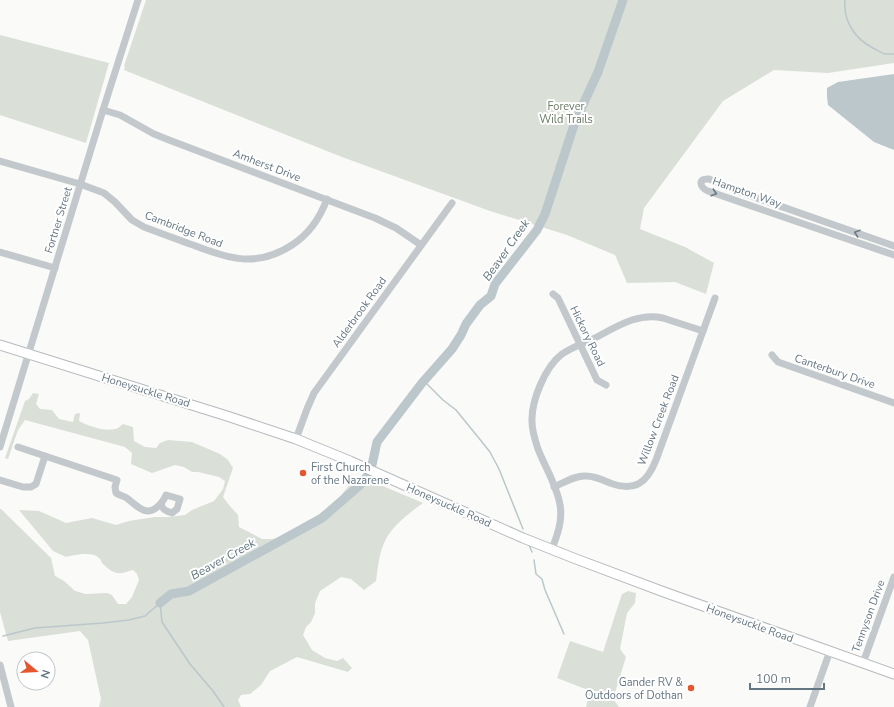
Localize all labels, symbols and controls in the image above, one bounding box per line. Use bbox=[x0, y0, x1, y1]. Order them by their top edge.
park label: Forever Wild Trails bbox=[539, 99, 593, 127]
street label: Amherst Drive bbox=[231, 146, 303, 185]
street label: Hampton Way bbox=[710, 174, 784, 211]
street label: Fortner Street bbox=[41, 185, 76, 255]
one-way arrow bbox=[711, 188, 718, 197]
street label: Cambridge Road bbox=[143, 208, 225, 251]
water label: Beaver Creek bbox=[479, 215, 534, 284]
one-way arrow bbox=[854, 230, 861, 238]
street label: Alderbrook Road bbox=[329, 274, 390, 351]
street label: Hickory Road bbox=[566, 303, 609, 369]
street label: Canterbury Drive bbox=[793, 351, 877, 392]
street label: Honeysuckle Road bbox=[100, 370, 192, 411]
street label: Willow Creek Road bbox=[634, 373, 683, 468]
place label: First Church of the Nazarene bbox=[311, 460, 389, 488]
marker: First Church of the Nazarene bbox=[298, 468, 308, 478]
street label: Honeysuckle Road bbox=[404, 480, 494, 531]
water label: Beaver Creek bbox=[188, 534, 259, 583]
street label: Tennyson Drive bbox=[848, 578, 889, 655]
street label: Honeysuckle Road bbox=[704, 601, 795, 646]
north arrow bbox=[16, 651, 56, 691]
scale bar bbox=[750, 665, 824, 691]
text: N bbox=[37, 668, 53, 680]
text: 100 m bbox=[756, 671, 791, 687]
place label: Gander RV & Outdoors of Dothan bbox=[585, 675, 683, 703]
marker: Gander RV & Outdoors of Dothan bbox=[686, 683, 696, 693]

